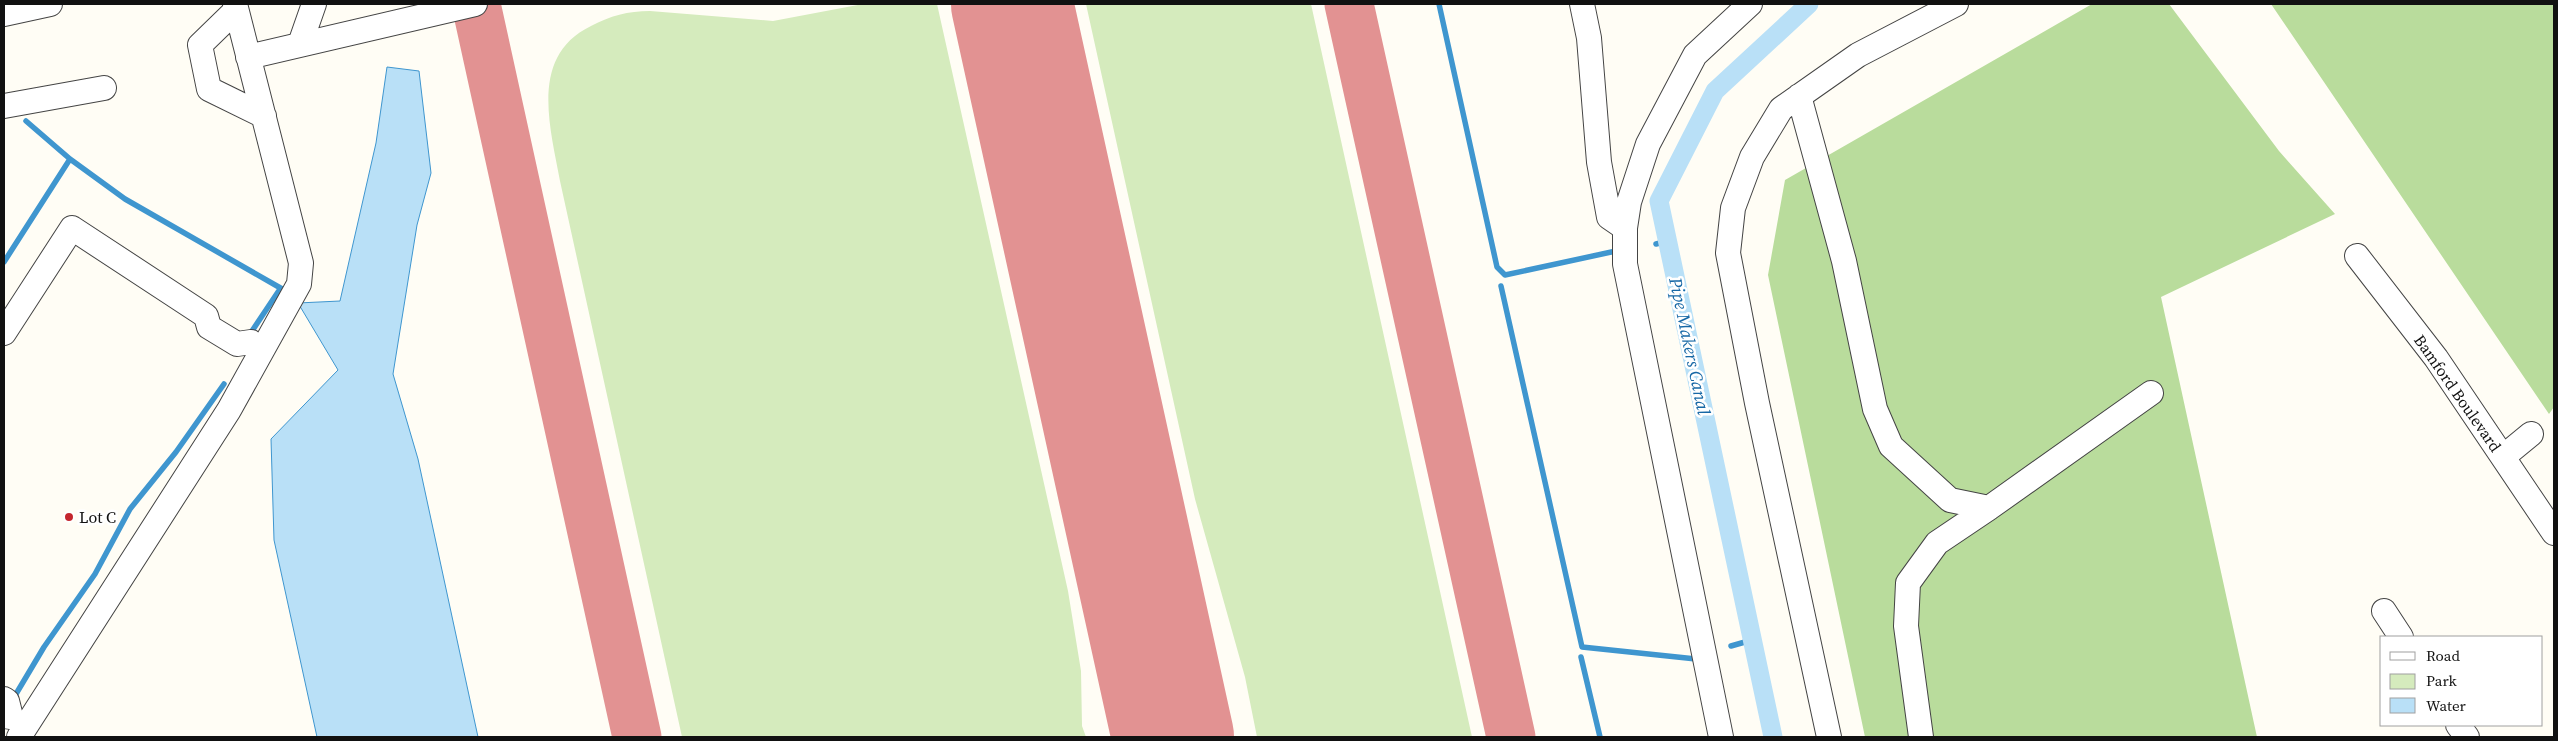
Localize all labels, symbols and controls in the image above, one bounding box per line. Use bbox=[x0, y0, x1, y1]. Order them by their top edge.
water label: Pipe Makers Canal bbox=[1663, 274, 1717, 417]
street label: Bamford Boulevard bbox=[2409, 330, 2507, 456]
place label: Lot C bbox=[79, 506, 116, 528]
marker: Lot C bbox=[63, 511, 75, 523]
legend bbox=[2380, 636, 2543, 726]
text: Road bbox=[2426, 645, 2460, 666]
text: Park bbox=[2426, 670, 2458, 691]
text: Water bbox=[2426, 695, 2467, 716]

